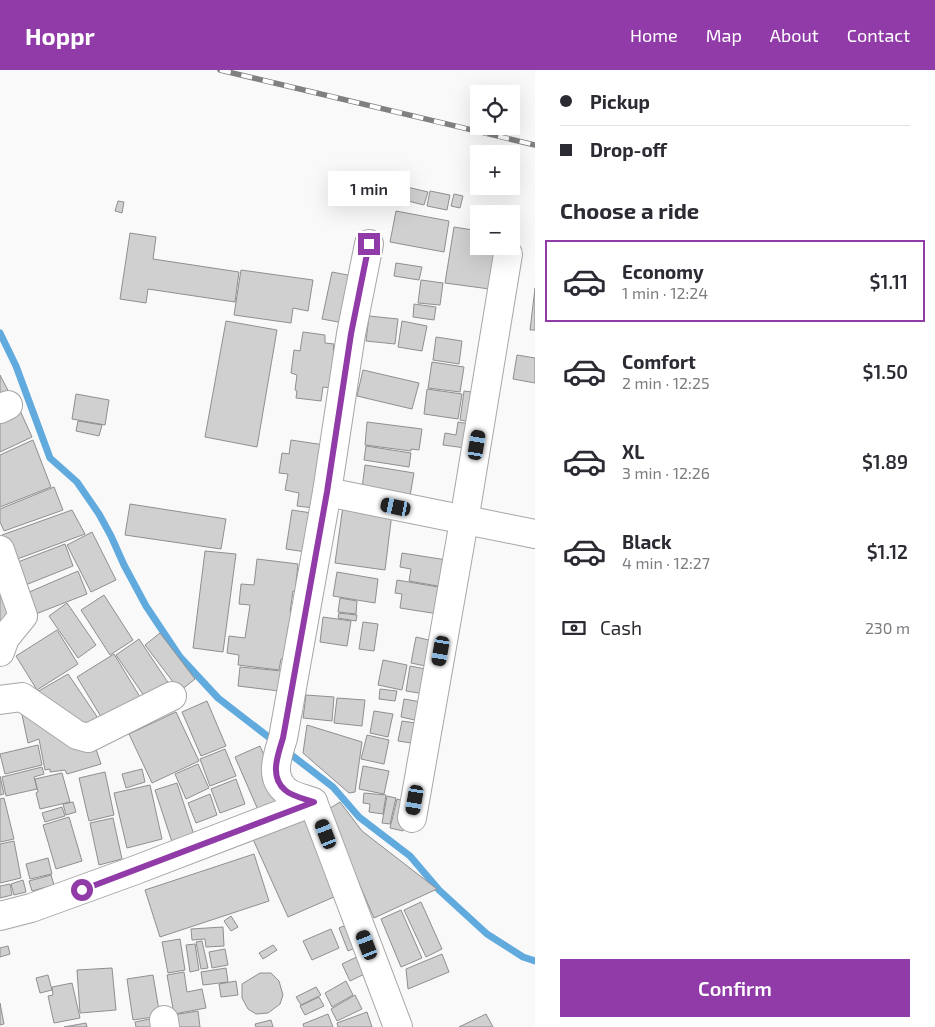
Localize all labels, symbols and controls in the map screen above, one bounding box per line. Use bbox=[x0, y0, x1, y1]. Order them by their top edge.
text: Hoppr bbox=[25, 21, 95, 50]
text: Home bbox=[630, 24, 678, 46]
text: Map bbox=[706, 24, 742, 46]
text: About bbox=[770, 24, 819, 46]
text: Contact bbox=[847, 24, 910, 46]
map controls bbox=[470, 85, 520, 255]
button: locate bbox=[470, 85, 520, 135]
text: Pickup bbox=[590, 90, 650, 113]
text: Drop-off bbox=[590, 138, 667, 161]
button: + bbox=[470, 145, 520, 195]
callout: 1 min bbox=[328, 171, 410, 206]
text: 1 min bbox=[350, 179, 388, 198]
text: Choose a ride bbox=[560, 197, 699, 223]
button: − bbox=[470, 205, 520, 255]
route end bbox=[358, 233, 380, 255]
icon: car bbox=[562, 259, 607, 304]
text: Economy bbox=[622, 260, 704, 283]
text: $1.11 bbox=[870, 270, 908, 293]
text: 1 min · 12:24 bbox=[622, 283, 708, 302]
icon: car bbox=[562, 349, 607, 394]
text: Comfort bbox=[622, 350, 696, 373]
text: $1.50 bbox=[863, 360, 908, 383]
text: 2 min · 12:25 bbox=[622, 373, 709, 392]
car bbox=[467, 429, 486, 461]
icon: car bbox=[562, 439, 607, 484]
text: XL bbox=[622, 440, 644, 463]
text: $1.89 bbox=[862, 450, 908, 473]
text: 3 min · 12:26 bbox=[622, 463, 710, 482]
car bbox=[379, 497, 412, 517]
icon: car bbox=[562, 529, 607, 574]
text: Black bbox=[622, 530, 672, 553]
text: $1.12 bbox=[867, 540, 908, 563]
text: 4 min · 12:27 bbox=[622, 553, 710, 572]
icon: cash bbox=[560, 614, 588, 642]
text: Cash bbox=[600, 616, 642, 639]
text: 230 m bbox=[865, 618, 910, 637]
car bbox=[431, 635, 450, 667]
car bbox=[405, 784, 424, 816]
car bbox=[313, 817, 338, 851]
route start bbox=[71, 879, 93, 901]
car bbox=[354, 928, 379, 962]
button: Confirm bbox=[560, 959, 910, 1017]

